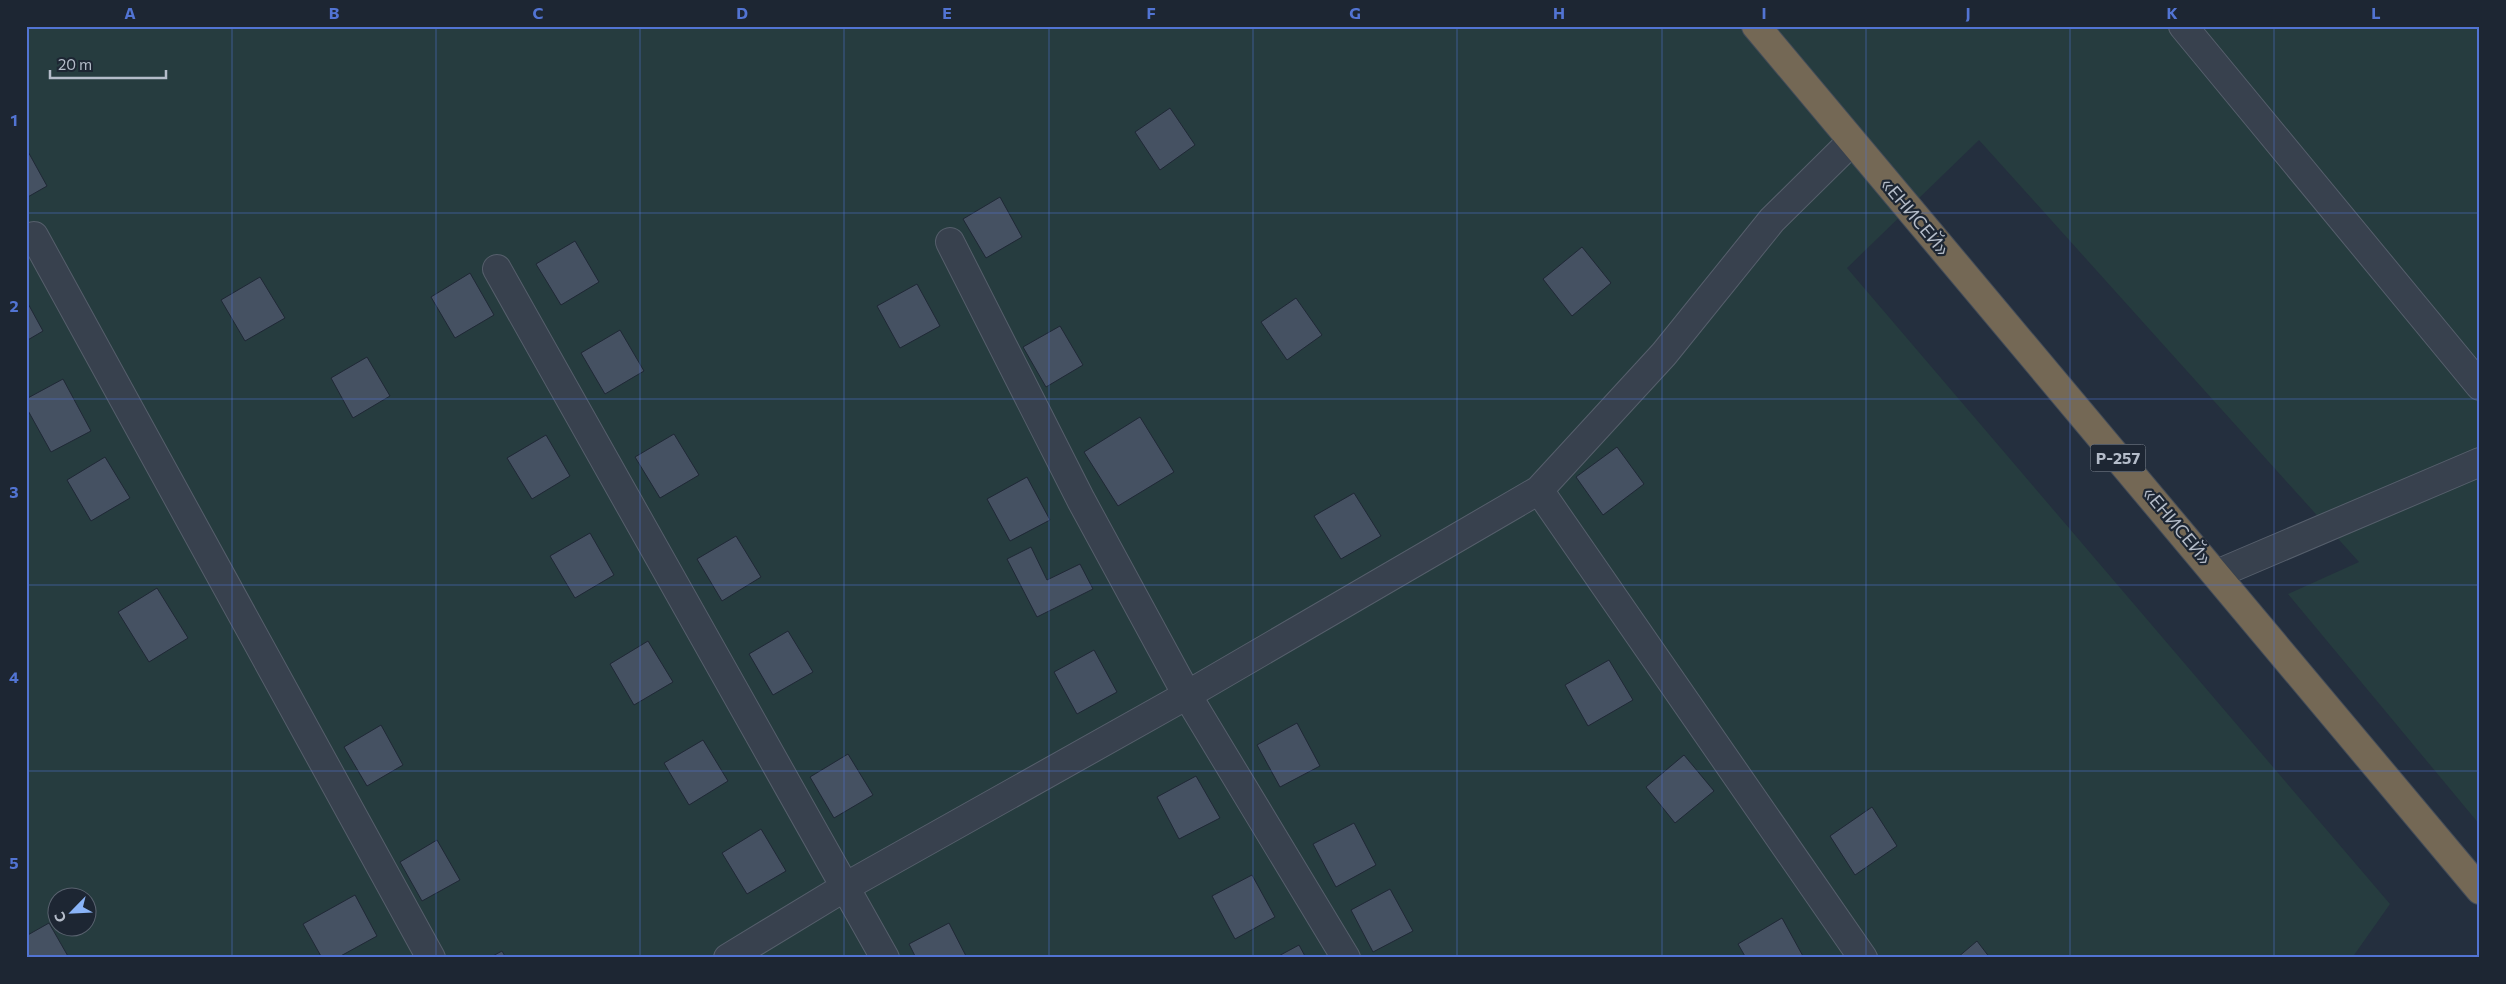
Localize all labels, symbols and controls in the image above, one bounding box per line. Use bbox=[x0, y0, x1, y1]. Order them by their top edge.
text: A bbox=[124, 3, 136, 22]
text: B bbox=[329, 3, 340, 22]
text: C bbox=[533, 3, 544, 22]
text: D bbox=[736, 3, 748, 22]
text: E bbox=[942, 3, 952, 22]
text: F bbox=[1146, 3, 1156, 22]
text: G bbox=[1349, 3, 1361, 22]
text: H bbox=[1553, 3, 1565, 22]
text: I bbox=[1761, 3, 1767, 22]
text: J bbox=[1965, 3, 1971, 22]
text: K bbox=[2166, 3, 2178, 22]
text: L bbox=[2371, 3, 2381, 22]
scale bar bbox=[50, 48, 166, 80]
text: 20 m bbox=[58, 55, 92, 73]
text: 1 bbox=[10, 110, 18, 129]
street label: «ЕНИСЕЙ» bbox=[1877, 173, 1955, 260]
text: 2 bbox=[9, 296, 19, 315]
road number: Р-257 bbox=[2090, 444, 2146, 472]
text: 3 bbox=[9, 482, 19, 501]
street label: «ЕНИСЕЙ» bbox=[2139, 482, 2217, 569]
text: 4 bbox=[9, 667, 19, 686]
text: 5 bbox=[9, 853, 19, 872]
north arrow bbox=[48, 886, 98, 936]
text: С bbox=[50, 910, 69, 925]

